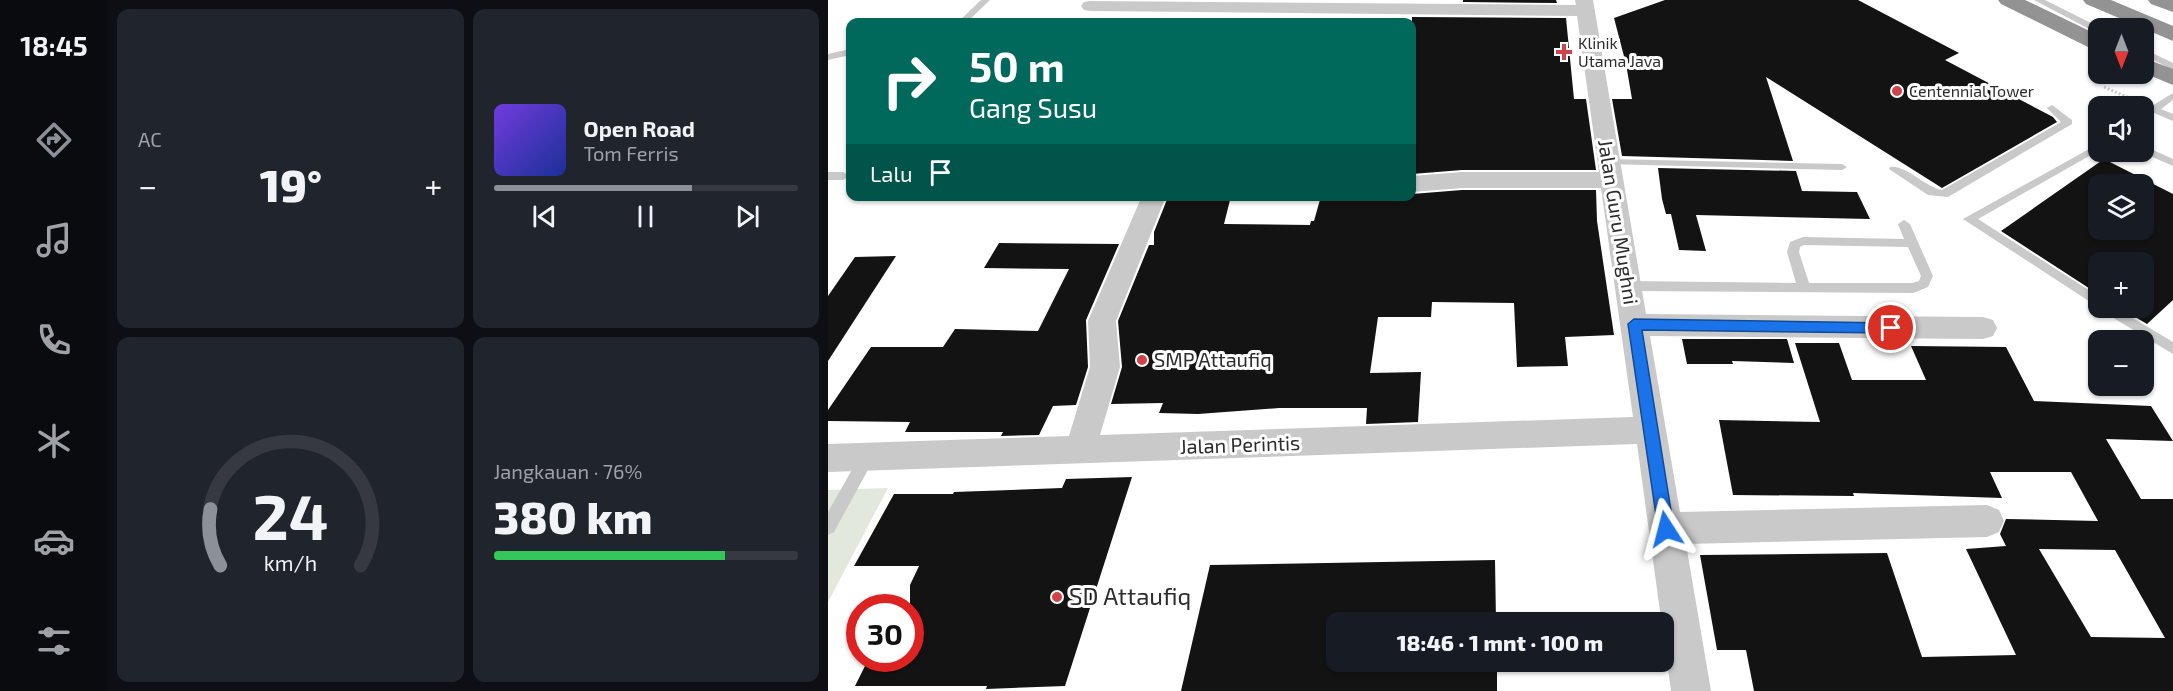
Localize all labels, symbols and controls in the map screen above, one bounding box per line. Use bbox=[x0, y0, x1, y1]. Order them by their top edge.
north arrow bbox=[2088, 18, 2154, 84]
map controls bbox=[2088, 18, 2154, 396]
text: 18:45 bbox=[20, 29, 88, 61]
place label: Klinik Utama Java bbox=[1578, 33, 1661, 70]
text: 50 m bbox=[969, 40, 1065, 90]
icon: right bbox=[870, 42, 948, 120]
marker: Klinik Utama Java bbox=[1555, 43, 1573, 61]
place label: Centennial Tower bbox=[1909, 81, 2035, 100]
marker: Centennial Tower bbox=[1890, 84, 1904, 98]
text: Gang Susu bbox=[969, 91, 1097, 123]
button: sound bbox=[2088, 96, 2154, 162]
text: Open Road bbox=[584, 115, 695, 141]
icon: directions bbox=[33, 119, 75, 161]
text: AC bbox=[138, 127, 162, 151]
street label: Jalan Guru Mughni bbox=[1594, 138, 1644, 306]
text: Tom Ferris bbox=[584, 141, 679, 165]
icon: arrive bbox=[924, 156, 957, 189]
text: 19° bbox=[260, 157, 322, 211]
text: Lalu bbox=[870, 160, 912, 186]
text: − bbox=[138, 165, 157, 205]
text: + bbox=[424, 165, 442, 205]
button: layers bbox=[2088, 174, 2154, 240]
icon: previous bbox=[528, 200, 561, 233]
icon: pause bbox=[629, 200, 662, 233]
icon: next bbox=[731, 200, 764, 233]
icon: music bbox=[33, 219, 75, 261]
button: + bbox=[2088, 252, 2154, 318]
pin bbox=[1865, 302, 1916, 353]
icon: arrive bbox=[1874, 311, 1907, 344]
icon: phone bbox=[33, 319, 75, 361]
button: − bbox=[2088, 330, 2154, 396]
place label: SMP Attaufiq bbox=[1154, 347, 1272, 371]
marker: SMP Attaufiq bbox=[1135, 353, 1149, 367]
icon: climate bbox=[33, 420, 75, 462]
street label: Jalan Perintis bbox=[1179, 430, 1301, 458]
text: Jangkauan · 76% bbox=[494, 459, 642, 483]
text: 24 bbox=[252, 478, 328, 553]
text: 380 km bbox=[494, 489, 653, 543]
position arrow bbox=[1634, 497, 1698, 561]
icon: car bbox=[33, 520, 75, 562]
text: km/h bbox=[264, 551, 317, 576]
place label: SD Attaufiq bbox=[1069, 581, 1191, 610]
marker: SD Attaufiq bbox=[1050, 590, 1064, 604]
speed limit sign: 30 bbox=[846, 594, 924, 672]
icon: filters bbox=[33, 620, 75, 662]
text: 18:46 · 1 mnt · 100 m bbox=[1397, 629, 1603, 655]

